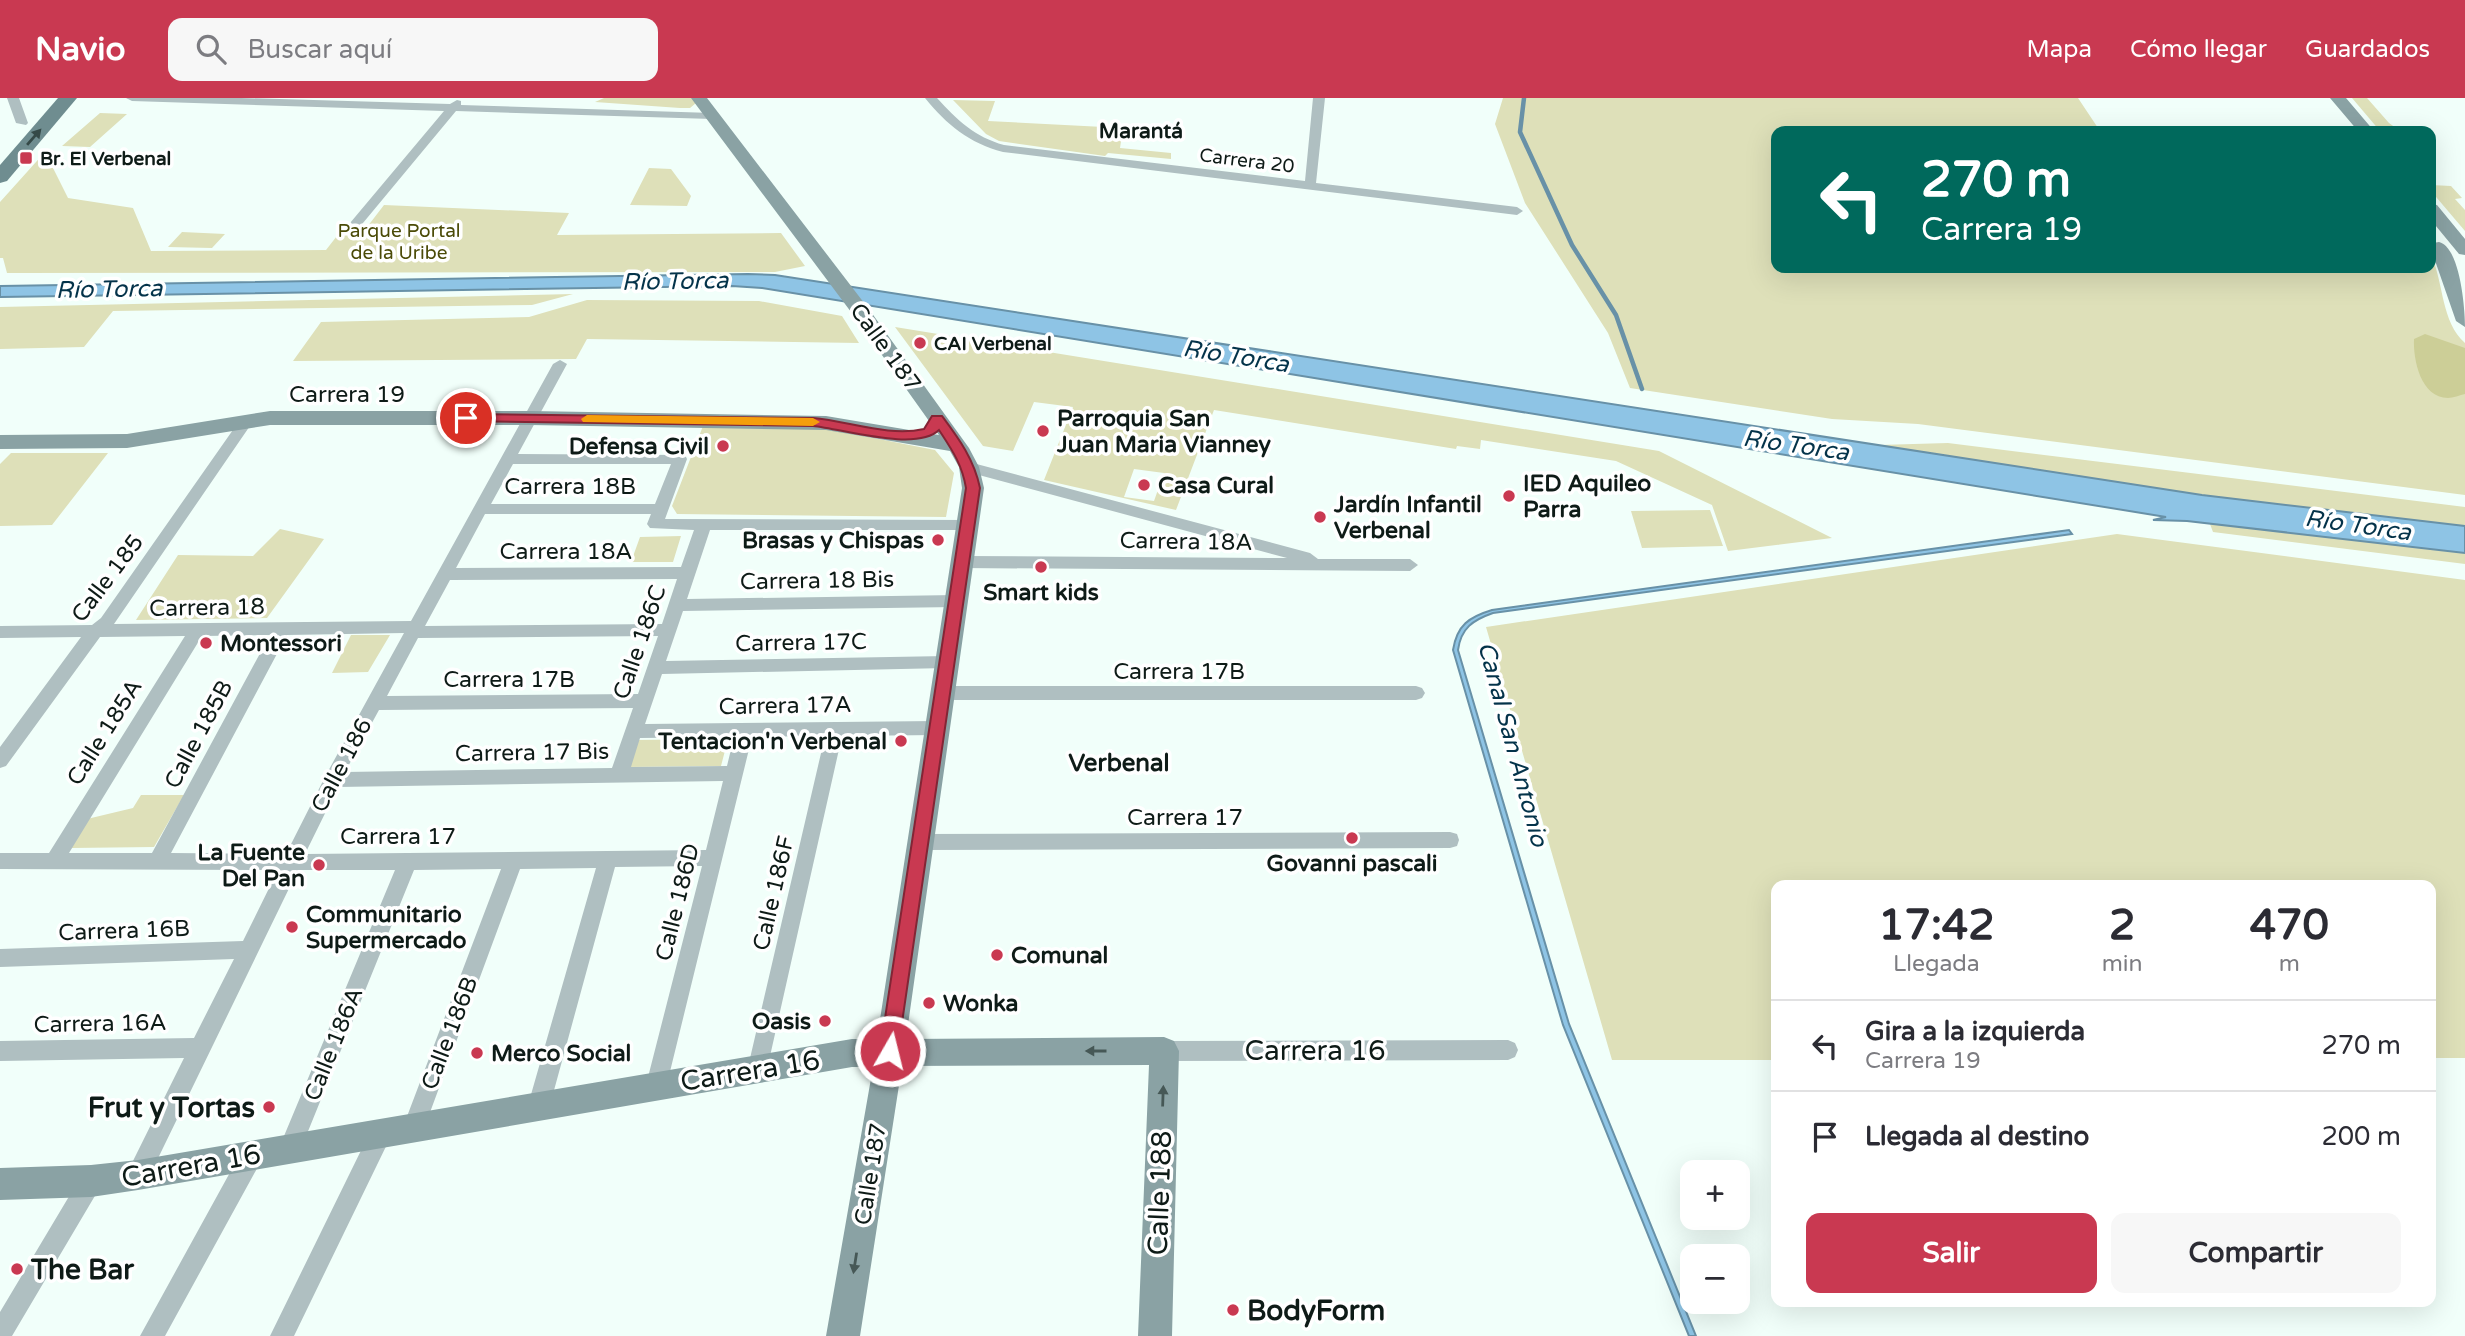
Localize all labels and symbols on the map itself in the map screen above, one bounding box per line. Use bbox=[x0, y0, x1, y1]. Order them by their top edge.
district label: Marantá bbox=[1099, 119, 1183, 144]
one-way arrow bbox=[26, 129, 41, 146]
street label: Carrera 20 bbox=[1198, 144, 1296, 178]
place label: Br. El Verbenal bbox=[40, 148, 171, 170]
marker: Br. El Verbenal bbox=[18, 150, 34, 166]
park label: Parque Portal de la Uribe bbox=[337, 220, 461, 264]
water label: Río Torca bbox=[621, 266, 729, 297]
water label: Río Torca bbox=[55, 274, 163, 305]
street label: Calle 187 bbox=[844, 298, 927, 397]
place label: CAI Verbenal bbox=[934, 333, 1052, 355]
water label: Río Torca bbox=[1181, 334, 1291, 379]
marker: CAI Verbenal bbox=[912, 335, 928, 351]
street label: Carrera 19 bbox=[289, 381, 405, 409]
pin bbox=[436, 388, 496, 448]
place label: Parroquia San Juan Maria Vianney bbox=[1056, 405, 1272, 459]
marker: Parroquia San Juan Maria Vianney bbox=[1035, 423, 1051, 439]
water label: Río Torca bbox=[1741, 424, 1851, 467]
place label: Defensa Civil bbox=[569, 433, 709, 461]
marker: Defensa Civil bbox=[715, 438, 731, 454]
place label: IED Aquileo Parra bbox=[1523, 470, 1651, 524]
place label: Casa Cural bbox=[1158, 472, 1274, 500]
street label: Carrera 18B bbox=[504, 473, 636, 501]
marker: Casa Cural bbox=[1136, 477, 1152, 493]
marker: IED Aquileo Parra bbox=[1501, 488, 1517, 504]
place label: Jardín Infantil Verbenal bbox=[1333, 491, 1482, 545]
water label: Río Torca bbox=[2303, 504, 2413, 547]
marker: Jardín Infantil Verbenal bbox=[1312, 509, 1328, 525]
place label: Brasas y Chispas bbox=[742, 527, 924, 555]
street label: Carrera 18A bbox=[1119, 527, 1253, 557]
street label: Calle 185 bbox=[66, 529, 150, 628]
marker: Brasas y Chispas bbox=[930, 532, 946, 548]
street label: Carrera 18A bbox=[500, 538, 632, 566]
marker: Smart kids bbox=[1033, 559, 1049, 575]
street label: Carrera 18 Bis bbox=[740, 566, 894, 596]
place label: Smart kids bbox=[983, 579, 1099, 607]
street label: Calle 186C bbox=[607, 582, 673, 703]
street label: Carrera 18 bbox=[149, 593, 265, 623]
street label: Carrera 17C bbox=[735, 628, 867, 658]
place label: Montessori bbox=[220, 630, 342, 658]
marker: Montessori bbox=[198, 635, 214, 651]
water label: Canal San Antonio bbox=[1471, 639, 1554, 851]
street label: Carrera 17B bbox=[1113, 658, 1245, 686]
street label: Carrera 17B bbox=[443, 666, 575, 694]
street label: Calle 185A bbox=[61, 674, 148, 791]
street label: Calle 185B bbox=[159, 676, 239, 793]
street label: Carrera 17A bbox=[718, 691, 852, 721]
street label: Calle 186 bbox=[305, 714, 378, 817]
place label: Tentacion'n Verbenal bbox=[657, 728, 887, 756]
marker: Tentacion'n Verbenal bbox=[893, 733, 909, 749]
street label: Carrera 17 Bis bbox=[455, 738, 609, 768]
district label: Verbenal bbox=[1069, 749, 1169, 778]
street label: Carrera 17 bbox=[1127, 804, 1243, 832]
street label: Carrera 17 bbox=[340, 823, 456, 851]
marker: Govanni pascali bbox=[1344, 830, 1360, 846]
street label: Calle 186F bbox=[747, 833, 801, 953]
place label: La Fuente Del Pan bbox=[197, 839, 305, 893]
street label: Calle 186D bbox=[650, 841, 706, 964]
place label: Govanni pascali bbox=[1266, 850, 1438, 878]
marker: La Fuente Del Pan bbox=[311, 857, 327, 873]
place label: Communitario Supermercado bbox=[306, 901, 467, 955]
street label: Carrera 16B bbox=[58, 915, 190, 947]
marker: Communitario Supermercado bbox=[284, 919, 300, 935]
place label: Comunal bbox=[1011, 942, 1108, 970]
marker: Comunal bbox=[989, 947, 1005, 963]
street label: Calle 186B bbox=[416, 973, 484, 1094]
street label: Calle 186A bbox=[298, 984, 369, 1105]
place label: Wonka bbox=[943, 990, 1018, 1018]
marker: Wonka bbox=[921, 995, 937, 1011]
place label: Oasis bbox=[752, 1008, 811, 1036]
street label: Carrera 16A bbox=[33, 1009, 167, 1039]
marker: Oasis bbox=[817, 1013, 833, 1029]
position arrow bbox=[853, 1014, 927, 1088]
street label: Carrera 16 bbox=[1245, 1034, 1385, 1068]
place label: Merco Social bbox=[491, 1040, 631, 1068]
street label: Carrera 16 bbox=[678, 1043, 822, 1099]
marker: Merco Social bbox=[469, 1045, 485, 1061]
one-way arrow bbox=[1085, 1045, 1107, 1057]
one-way arrow bbox=[1157, 1085, 1168, 1107]
place label: Frut y Tortas bbox=[88, 1091, 255, 1125]
marker: Frut y Tortas bbox=[261, 1099, 277, 1115]
street label: Calle 187 bbox=[849, 1121, 893, 1227]
street label: Calle 188 bbox=[1141, 1130, 1179, 1256]
street label: Carrera 16 bbox=[119, 1137, 264, 1195]
one-way arrow bbox=[849, 1252, 860, 1274]
place label: The Bar bbox=[30, 1253, 135, 1287]
marker: The Bar bbox=[9, 1261, 25, 1277]
place label: BodyForm bbox=[1247, 1294, 1385, 1328]
marker: BodyForm bbox=[1225, 1302, 1241, 1318]

